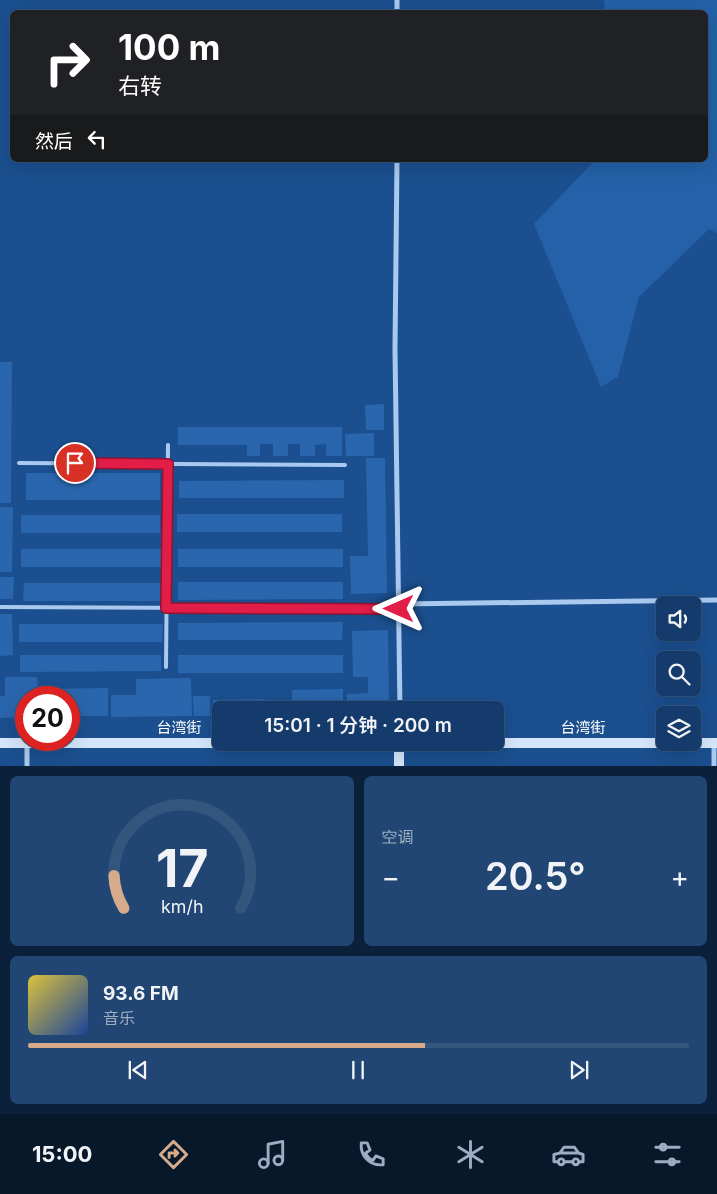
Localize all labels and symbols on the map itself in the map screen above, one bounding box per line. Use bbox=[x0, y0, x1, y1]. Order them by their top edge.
pin bbox=[54, 442, 96, 484]
position arrow bbox=[372, 582, 424, 634]
speed limit sign: 20 bbox=[15, 686, 80, 751]
street label: 台湾街 bbox=[156, 718, 202, 737]
street label: 台湾街 bbox=[560, 718, 606, 737]

